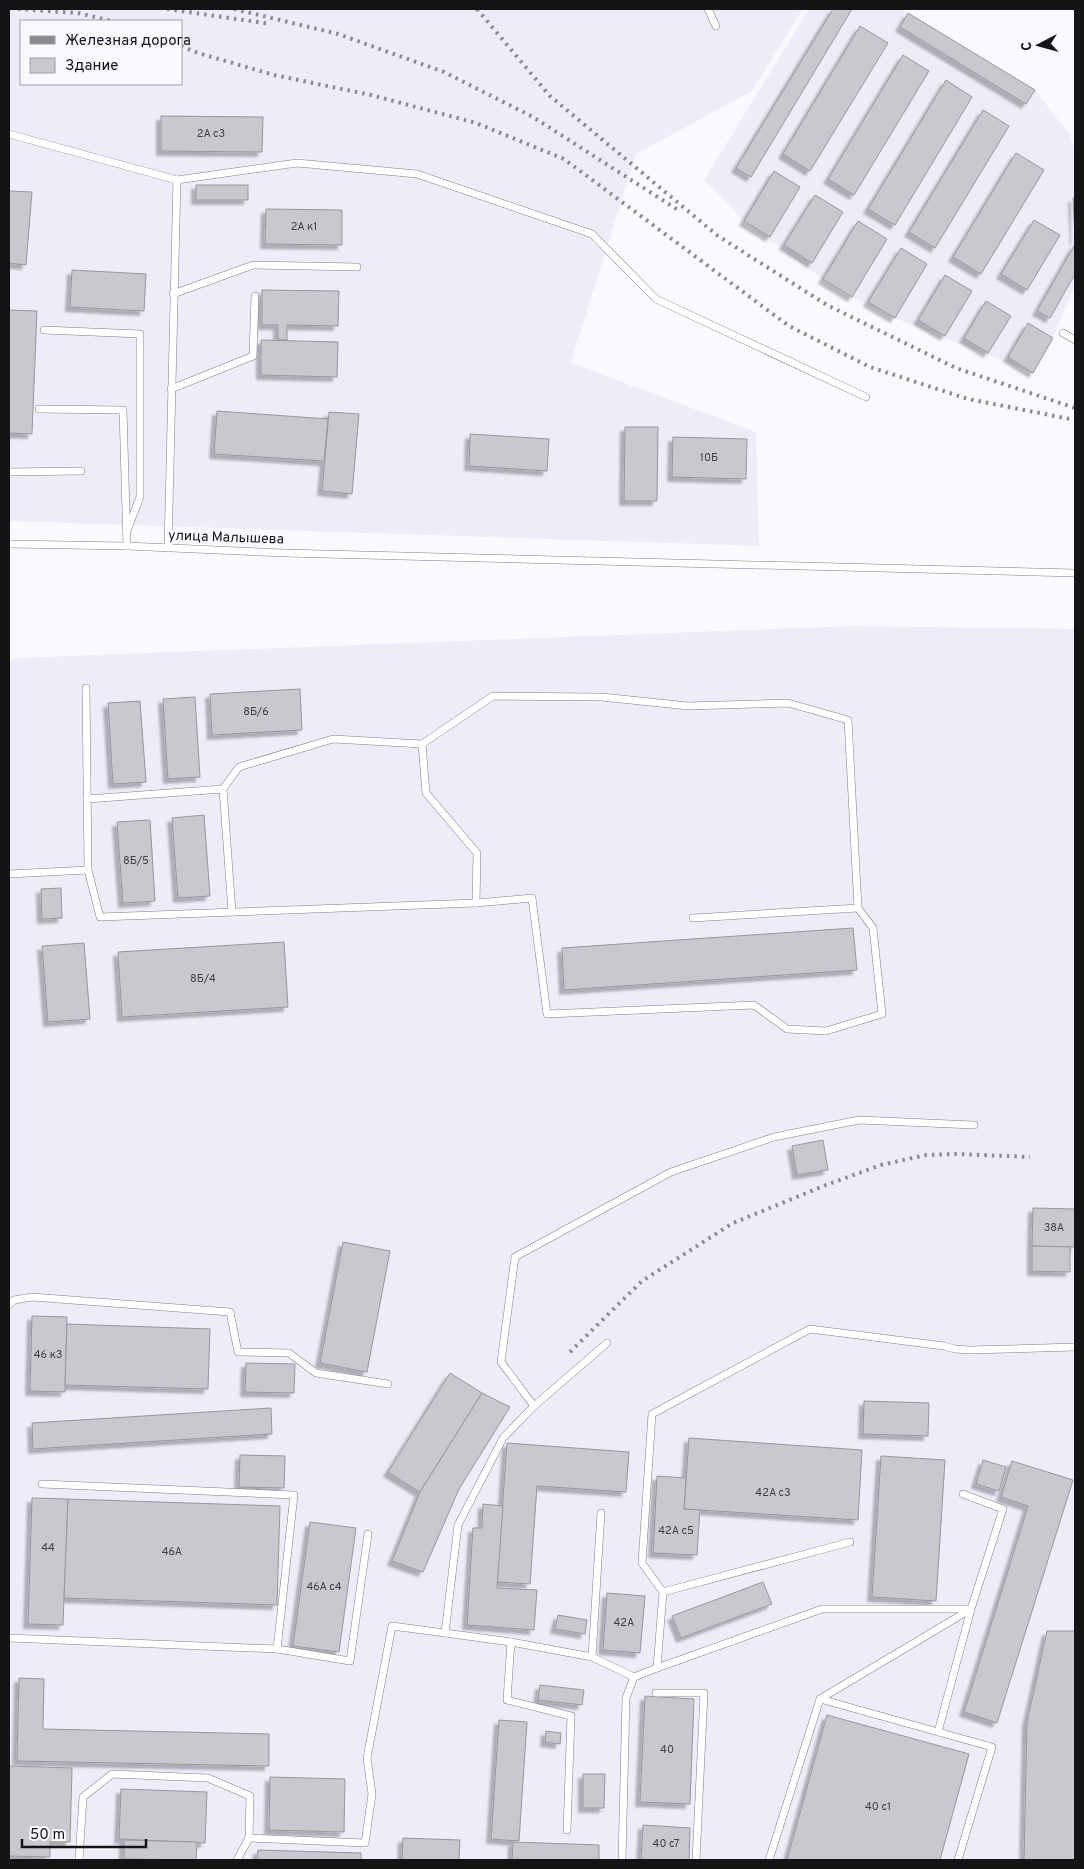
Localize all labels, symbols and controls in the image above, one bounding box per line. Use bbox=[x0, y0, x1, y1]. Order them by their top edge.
legend bbox=[20, 20, 182, 85]
north arrow bbox=[1014, 20, 1064, 70]
text: Железная дорога bbox=[65, 32, 191, 51]
text: С bbox=[1019, 41, 1036, 52]
text: Здание bbox=[65, 57, 118, 76]
house number: 2А с3 bbox=[197, 127, 225, 141]
house number: 2А к1 bbox=[291, 220, 317, 234]
house number: 10Б bbox=[700, 451, 718, 465]
street label: улица Малышева bbox=[168, 527, 284, 549]
house number: 8Б/6 bbox=[243, 705, 269, 719]
house number: 8Б/5 bbox=[123, 854, 149, 868]
house number: 8Б/4 bbox=[190, 972, 216, 986]
house number: 38А bbox=[1044, 1221, 1064, 1235]
house number: 46 к3 bbox=[34, 1348, 62, 1362]
house number: 42А с3 bbox=[755, 1486, 791, 1500]
house number: 42А с5 bbox=[658, 1524, 694, 1538]
house number: 44 bbox=[41, 1541, 55, 1555]
house number: 46А bbox=[162, 1545, 182, 1559]
house number: 46А с4 bbox=[306, 1580, 342, 1594]
house number: 42А bbox=[613, 1616, 635, 1630]
house number: 40 bbox=[660, 1743, 674, 1757]
house number: 40 с1 bbox=[865, 1800, 891, 1814]
scale bar bbox=[22, 1816, 146, 1848]
text: 50 m bbox=[30, 1826, 65, 1845]
house number: 40 с7 bbox=[653, 1837, 680, 1851]

